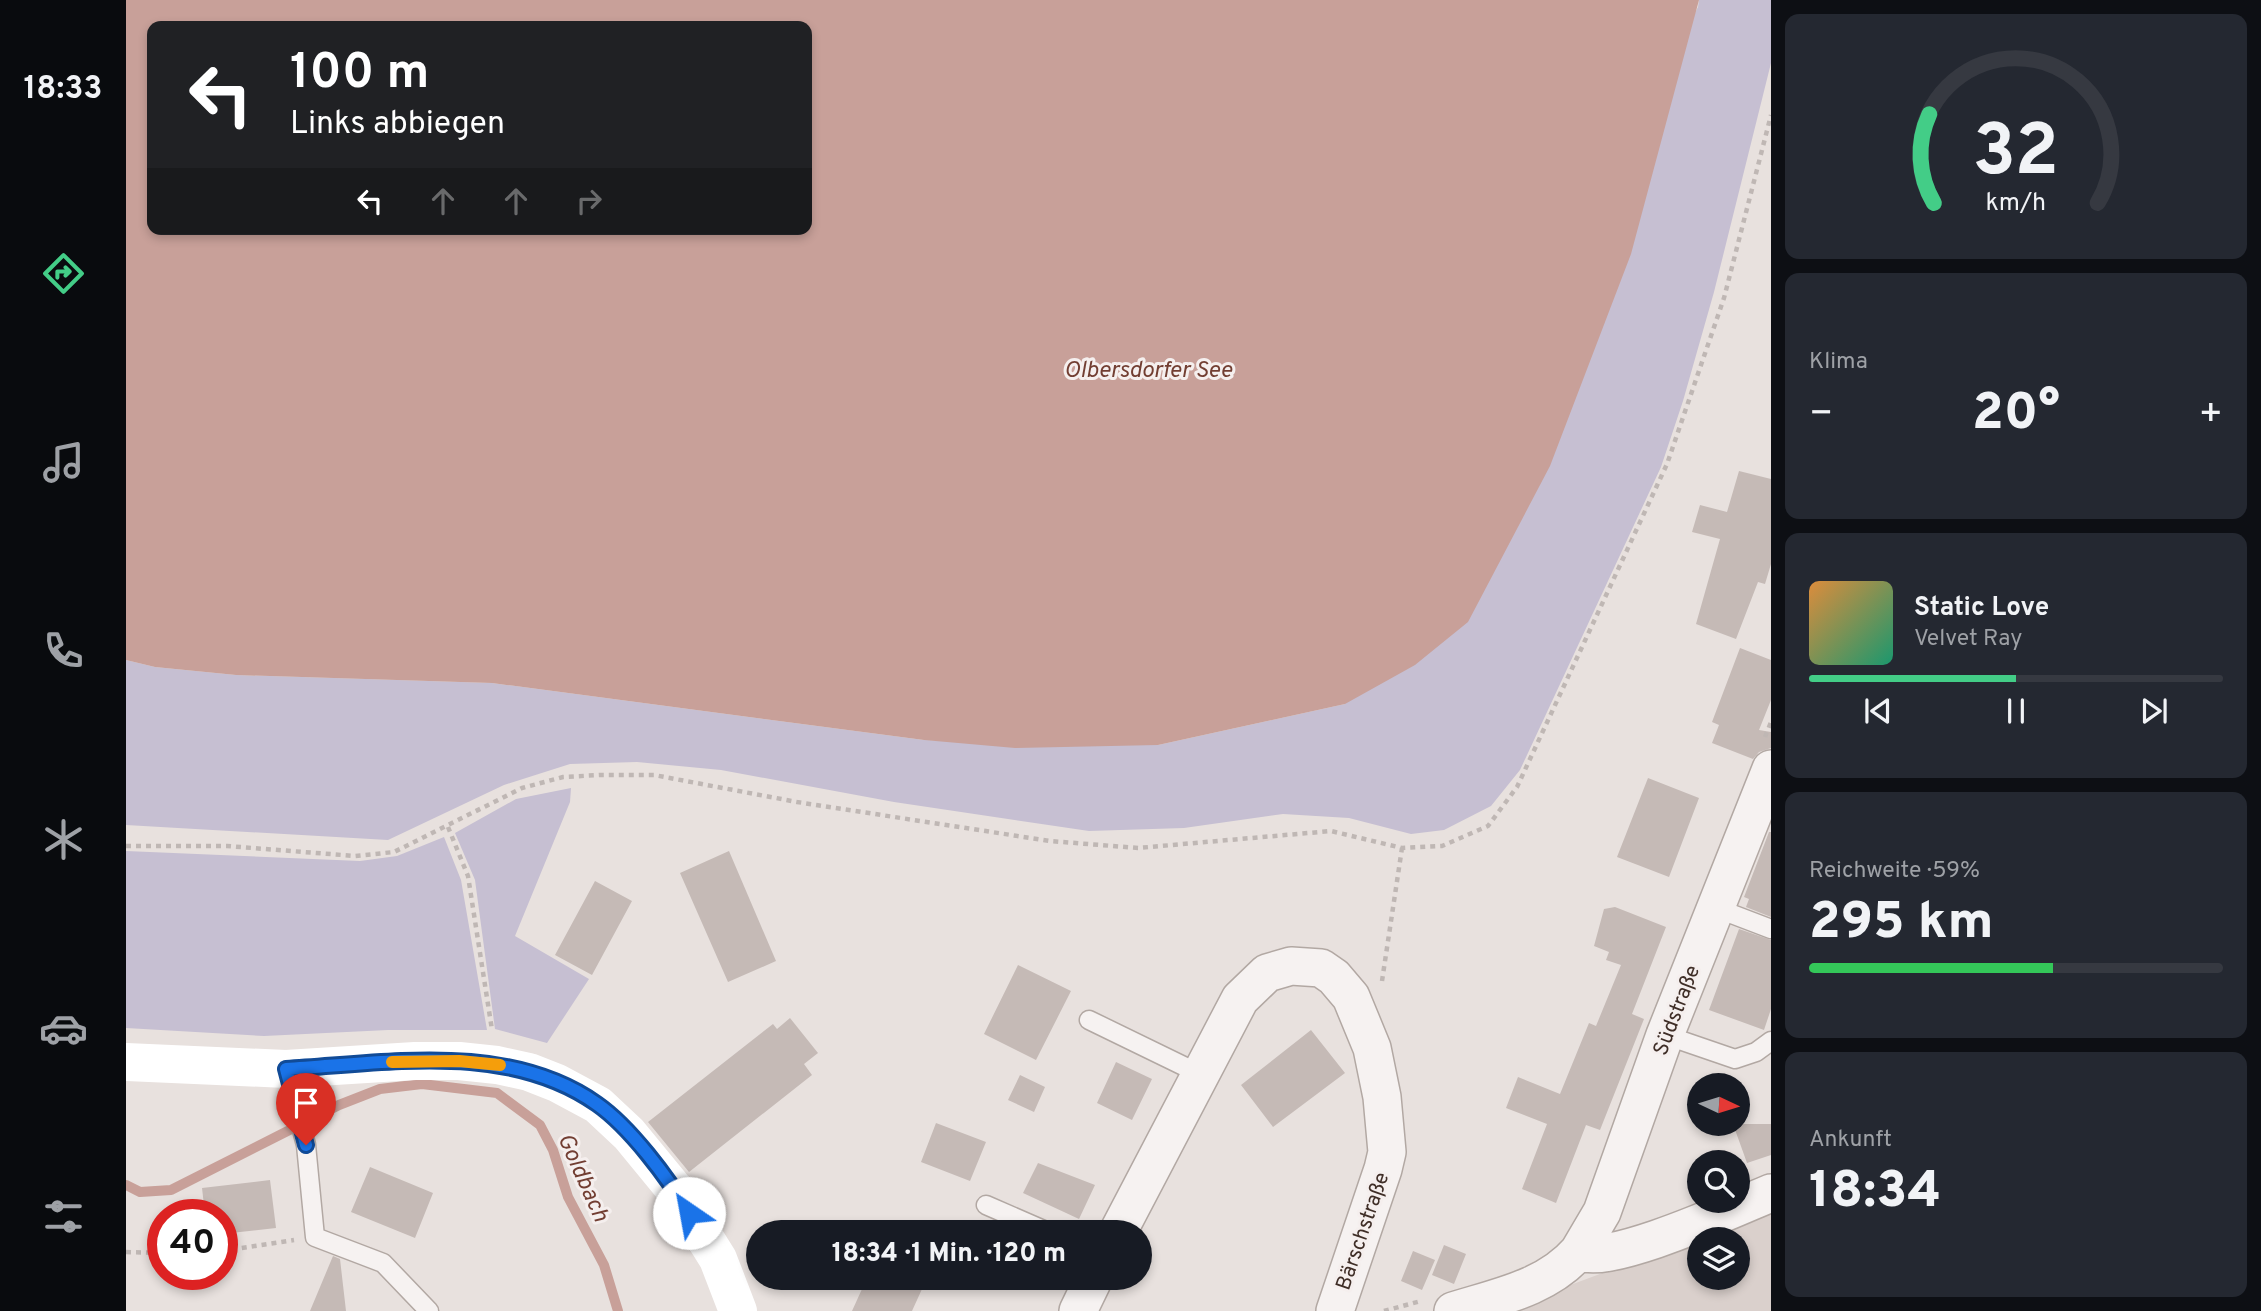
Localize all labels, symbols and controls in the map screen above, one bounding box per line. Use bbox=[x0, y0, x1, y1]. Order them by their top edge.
text: 100 m bbox=[290, 44, 429, 106]
icon: left bbox=[175, 49, 266, 140]
text: 18:33 bbox=[23, 70, 103, 110]
text: Links abbiegen bbox=[290, 105, 505, 145]
text: 32 bbox=[1973, 109, 2059, 201]
icon: left bbox=[351, 182, 389, 220]
icon: ahead bbox=[424, 182, 462, 220]
icon: ahead bbox=[497, 182, 535, 220]
icon: right bbox=[570, 182, 608, 220]
text: km/h bbox=[1986, 188, 2046, 220]
icon: directions bbox=[39, 249, 88, 298]
text: Klima bbox=[1809, 348, 1868, 377]
water label: Olbersdorfer See bbox=[1064, 357, 1233, 386]
text: 20° bbox=[1972, 382, 2060, 448]
text: − bbox=[1809, 391, 1834, 440]
text: + bbox=[2198, 391, 2223, 440]
icon: music bbox=[39, 438, 88, 487]
text: Static Love bbox=[1914, 592, 2049, 625]
text: Velvet Ray bbox=[1914, 625, 2022, 654]
icon: phone bbox=[39, 626, 88, 675]
icon: previous bbox=[1859, 692, 1897, 730]
icon: pause bbox=[1997, 692, 2035, 730]
icon: next bbox=[2135, 692, 2173, 730]
icon: climate bbox=[39, 815, 88, 864]
text: Reichweite · 59% bbox=[1809, 857, 1980, 886]
text: 295 km bbox=[1809, 891, 1993, 957]
street label: Südstraße bbox=[1648, 962, 1707, 1060]
icon: car bbox=[39, 1004, 88, 1053]
pin bbox=[276, 1073, 336, 1145]
north arrow bbox=[1687, 1073, 1750, 1136]
map controls bbox=[1687, 1073, 1750, 1290]
icon: arrive bbox=[287, 1084, 325, 1122]
text: Ankunft bbox=[1809, 1126, 1892, 1155]
water label: Goldbach bbox=[549, 1129, 614, 1227]
button: search bbox=[1687, 1150, 1750, 1213]
text: 18:34 bbox=[1809, 1160, 1941, 1226]
street label: Bärschstraße bbox=[1331, 1169, 1396, 1294]
position arrow bbox=[652, 1176, 726, 1250]
icon: filters bbox=[39, 1192, 88, 1241]
speed limit sign: 40 bbox=[147, 1199, 238, 1290]
button: layers bbox=[1687, 1227, 1750, 1290]
text: 18:34 · 1 Min. · 120 m bbox=[832, 1238, 1066, 1271]

